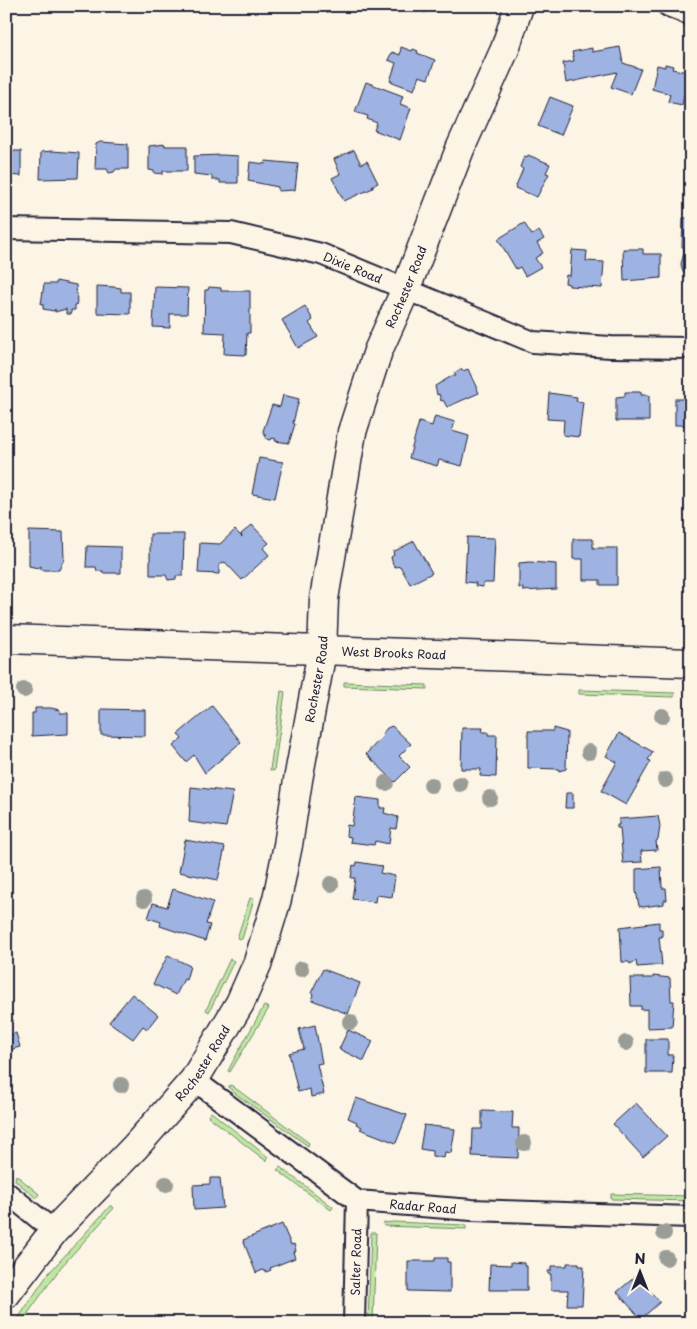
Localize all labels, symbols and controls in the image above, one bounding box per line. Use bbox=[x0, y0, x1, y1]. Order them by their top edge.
street label: Rochester Road bbox=[380, 243, 431, 331]
street label: Dixie Road bbox=[321, 247, 385, 288]
street label: Rochester Road bbox=[300, 635, 332, 724]
street label: West Brooks Road bbox=[341, 642, 446, 663]
street label: Rochester Road bbox=[171, 1021, 234, 1105]
street label: Radar Road bbox=[389, 1195, 457, 1218]
street label: Salter Road bbox=[346, 1228, 365, 1296]
north arrow bbox=[614, 1246, 664, 1296]
text: N bbox=[634, 1248, 646, 1269]

